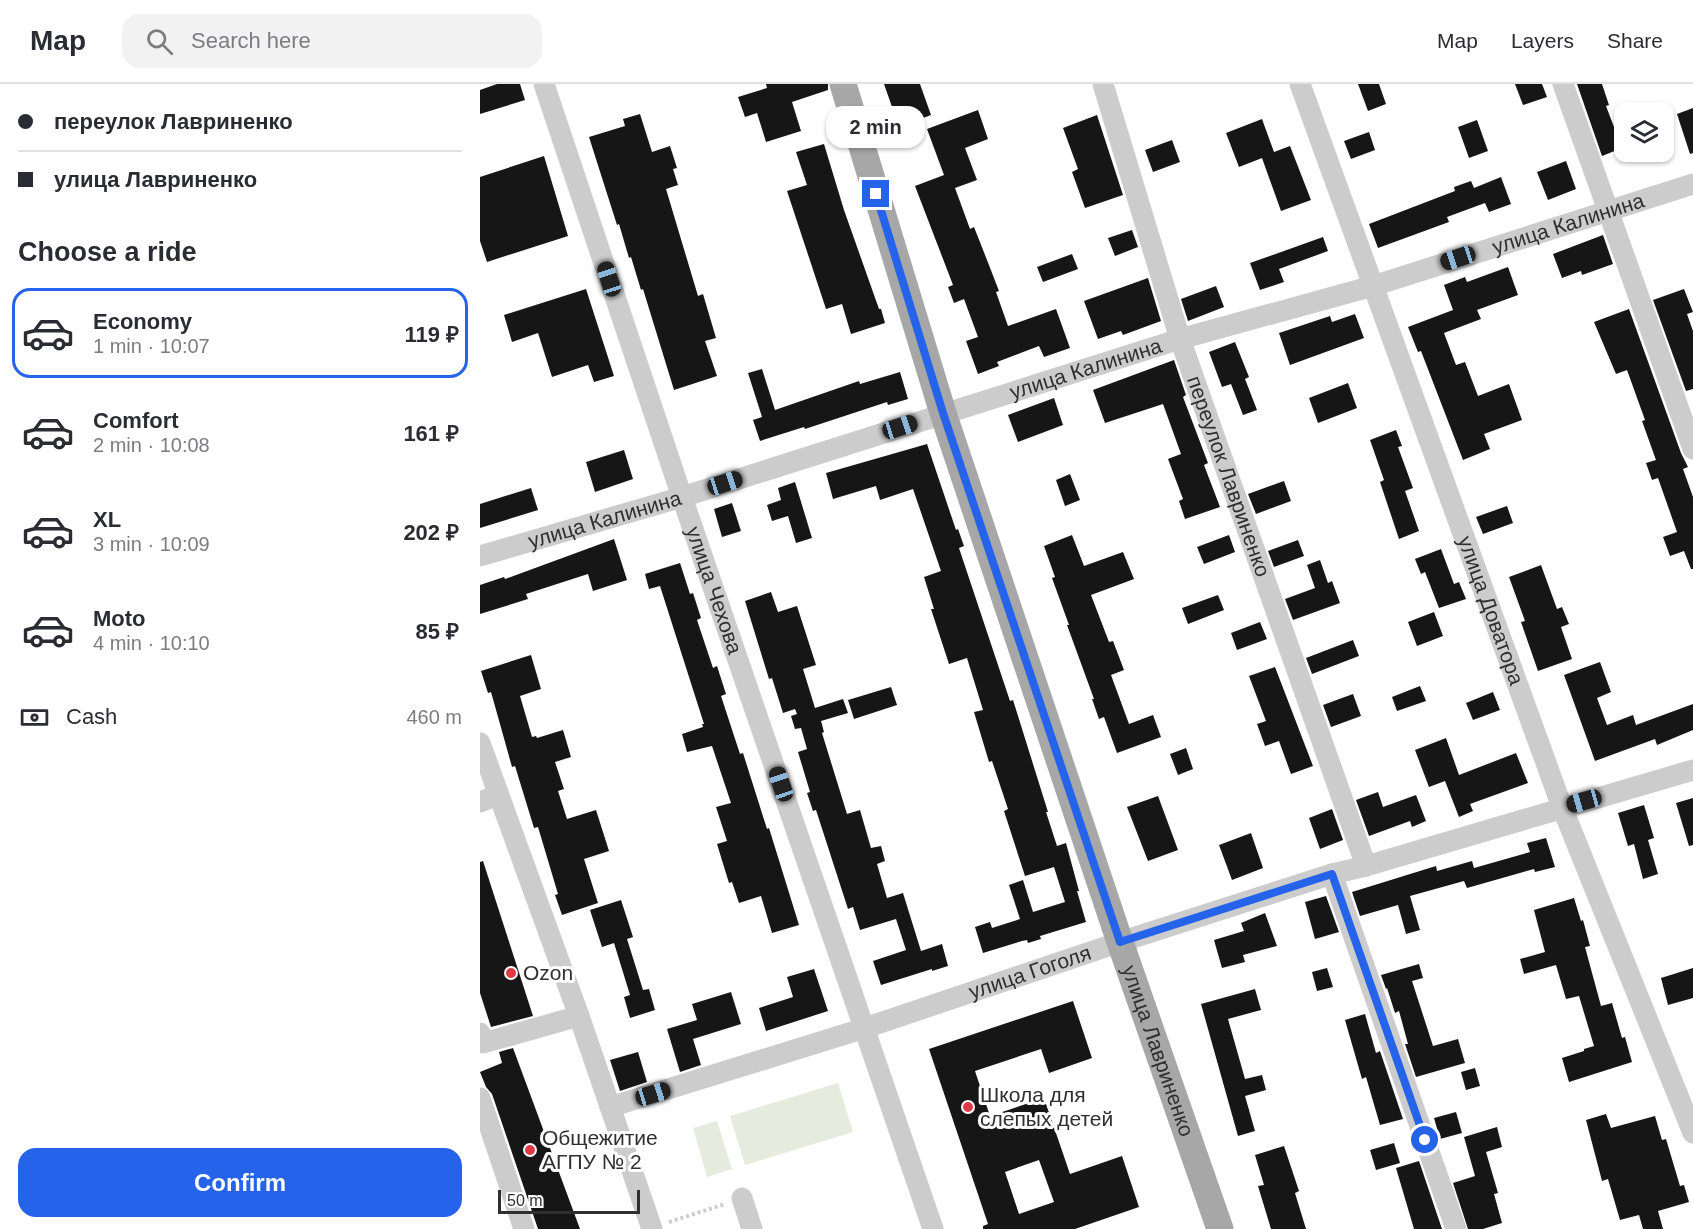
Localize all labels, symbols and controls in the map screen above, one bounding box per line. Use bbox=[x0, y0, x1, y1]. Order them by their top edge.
search box bbox=[122, 14, 542, 68]
text: Map bbox=[30, 25, 86, 56]
icon: search bbox=[143, 25, 176, 58]
text: Search here bbox=[191, 28, 311, 53]
text: Map bbox=[1437, 29, 1478, 52]
text: Layers bbox=[1511, 29, 1574, 52]
text: Share bbox=[1607, 29, 1663, 52]
map controls bbox=[1614, 102, 1674, 162]
button: layers bbox=[1614, 102, 1674, 162]
callout: 2 min bbox=[826, 107, 926, 149]
text: переулок Лавриненко bbox=[54, 109, 293, 134]
text: 2 min bbox=[849, 116, 902, 138]
text: улица Лавриненко bbox=[54, 167, 257, 192]
route end bbox=[862, 180, 889, 207]
street label: улица Калинина bbox=[1489, 188, 1647, 258]
text: Choose a ride bbox=[18, 237, 197, 267]
car bbox=[1438, 244, 1478, 272]
car bbox=[595, 259, 623, 299]
icon: car bbox=[21, 306, 75, 360]
text: Economy bbox=[93, 309, 192, 334]
text: 119 ₽ bbox=[405, 322, 459, 347]
street label: улица Калинина bbox=[1007, 333, 1165, 403]
text: 1 min · 10:07 bbox=[93, 335, 210, 357]
street label: переулок Лавриненко bbox=[1183, 373, 1275, 580]
icon: car bbox=[21, 405, 75, 459]
text: Comfort bbox=[93, 408, 179, 433]
car bbox=[880, 413, 920, 441]
text: 161 ₽ bbox=[403, 421, 459, 446]
text: 2 min · 10:08 bbox=[93, 434, 210, 456]
car bbox=[705, 469, 745, 497]
street label: улица Калинина bbox=[526, 486, 684, 552]
icon: car bbox=[21, 504, 75, 558]
text: XL bbox=[93, 507, 121, 532]
text: 202 ₽ bbox=[403, 520, 459, 545]
street label: улица Чехова bbox=[682, 523, 747, 657]
text: 3 min · 10:09 bbox=[93, 533, 210, 555]
street label: улица Доватора bbox=[1454, 533, 1529, 688]
icon: car bbox=[21, 603, 75, 657]
text: Moto bbox=[93, 606, 146, 631]
text: 85 ₽ bbox=[416, 619, 459, 644]
text: 4 min · 10:10 bbox=[93, 632, 210, 654]
icon: cash bbox=[18, 701, 51, 734]
text: Cash bbox=[66, 704, 117, 729]
text: 460 m bbox=[406, 706, 462, 728]
car bbox=[767, 764, 795, 804]
car bbox=[1564, 787, 1604, 815]
street label: улица Гоголя bbox=[966, 941, 1094, 1003]
place label: Ozon bbox=[523, 961, 573, 984]
street label: улица Лавриненко bbox=[1118, 962, 1199, 1139]
marker: Ozon bbox=[504, 966, 518, 980]
car bbox=[633, 1080, 673, 1108]
place label: Школа для слепых детей bbox=[980, 1083, 1113, 1130]
marker: Школа для слепых детей bbox=[961, 1100, 975, 1114]
place label: Общежитие АГПУ № 2 bbox=[542, 1126, 658, 1173]
route start bbox=[1411, 1126, 1438, 1153]
marker: Общежитие АГПУ № 2 bbox=[523, 1143, 537, 1157]
button: Confirm bbox=[18, 1148, 462, 1217]
scale bar bbox=[498, 1187, 640, 1214]
text: 50 m bbox=[507, 1192, 543, 1209]

